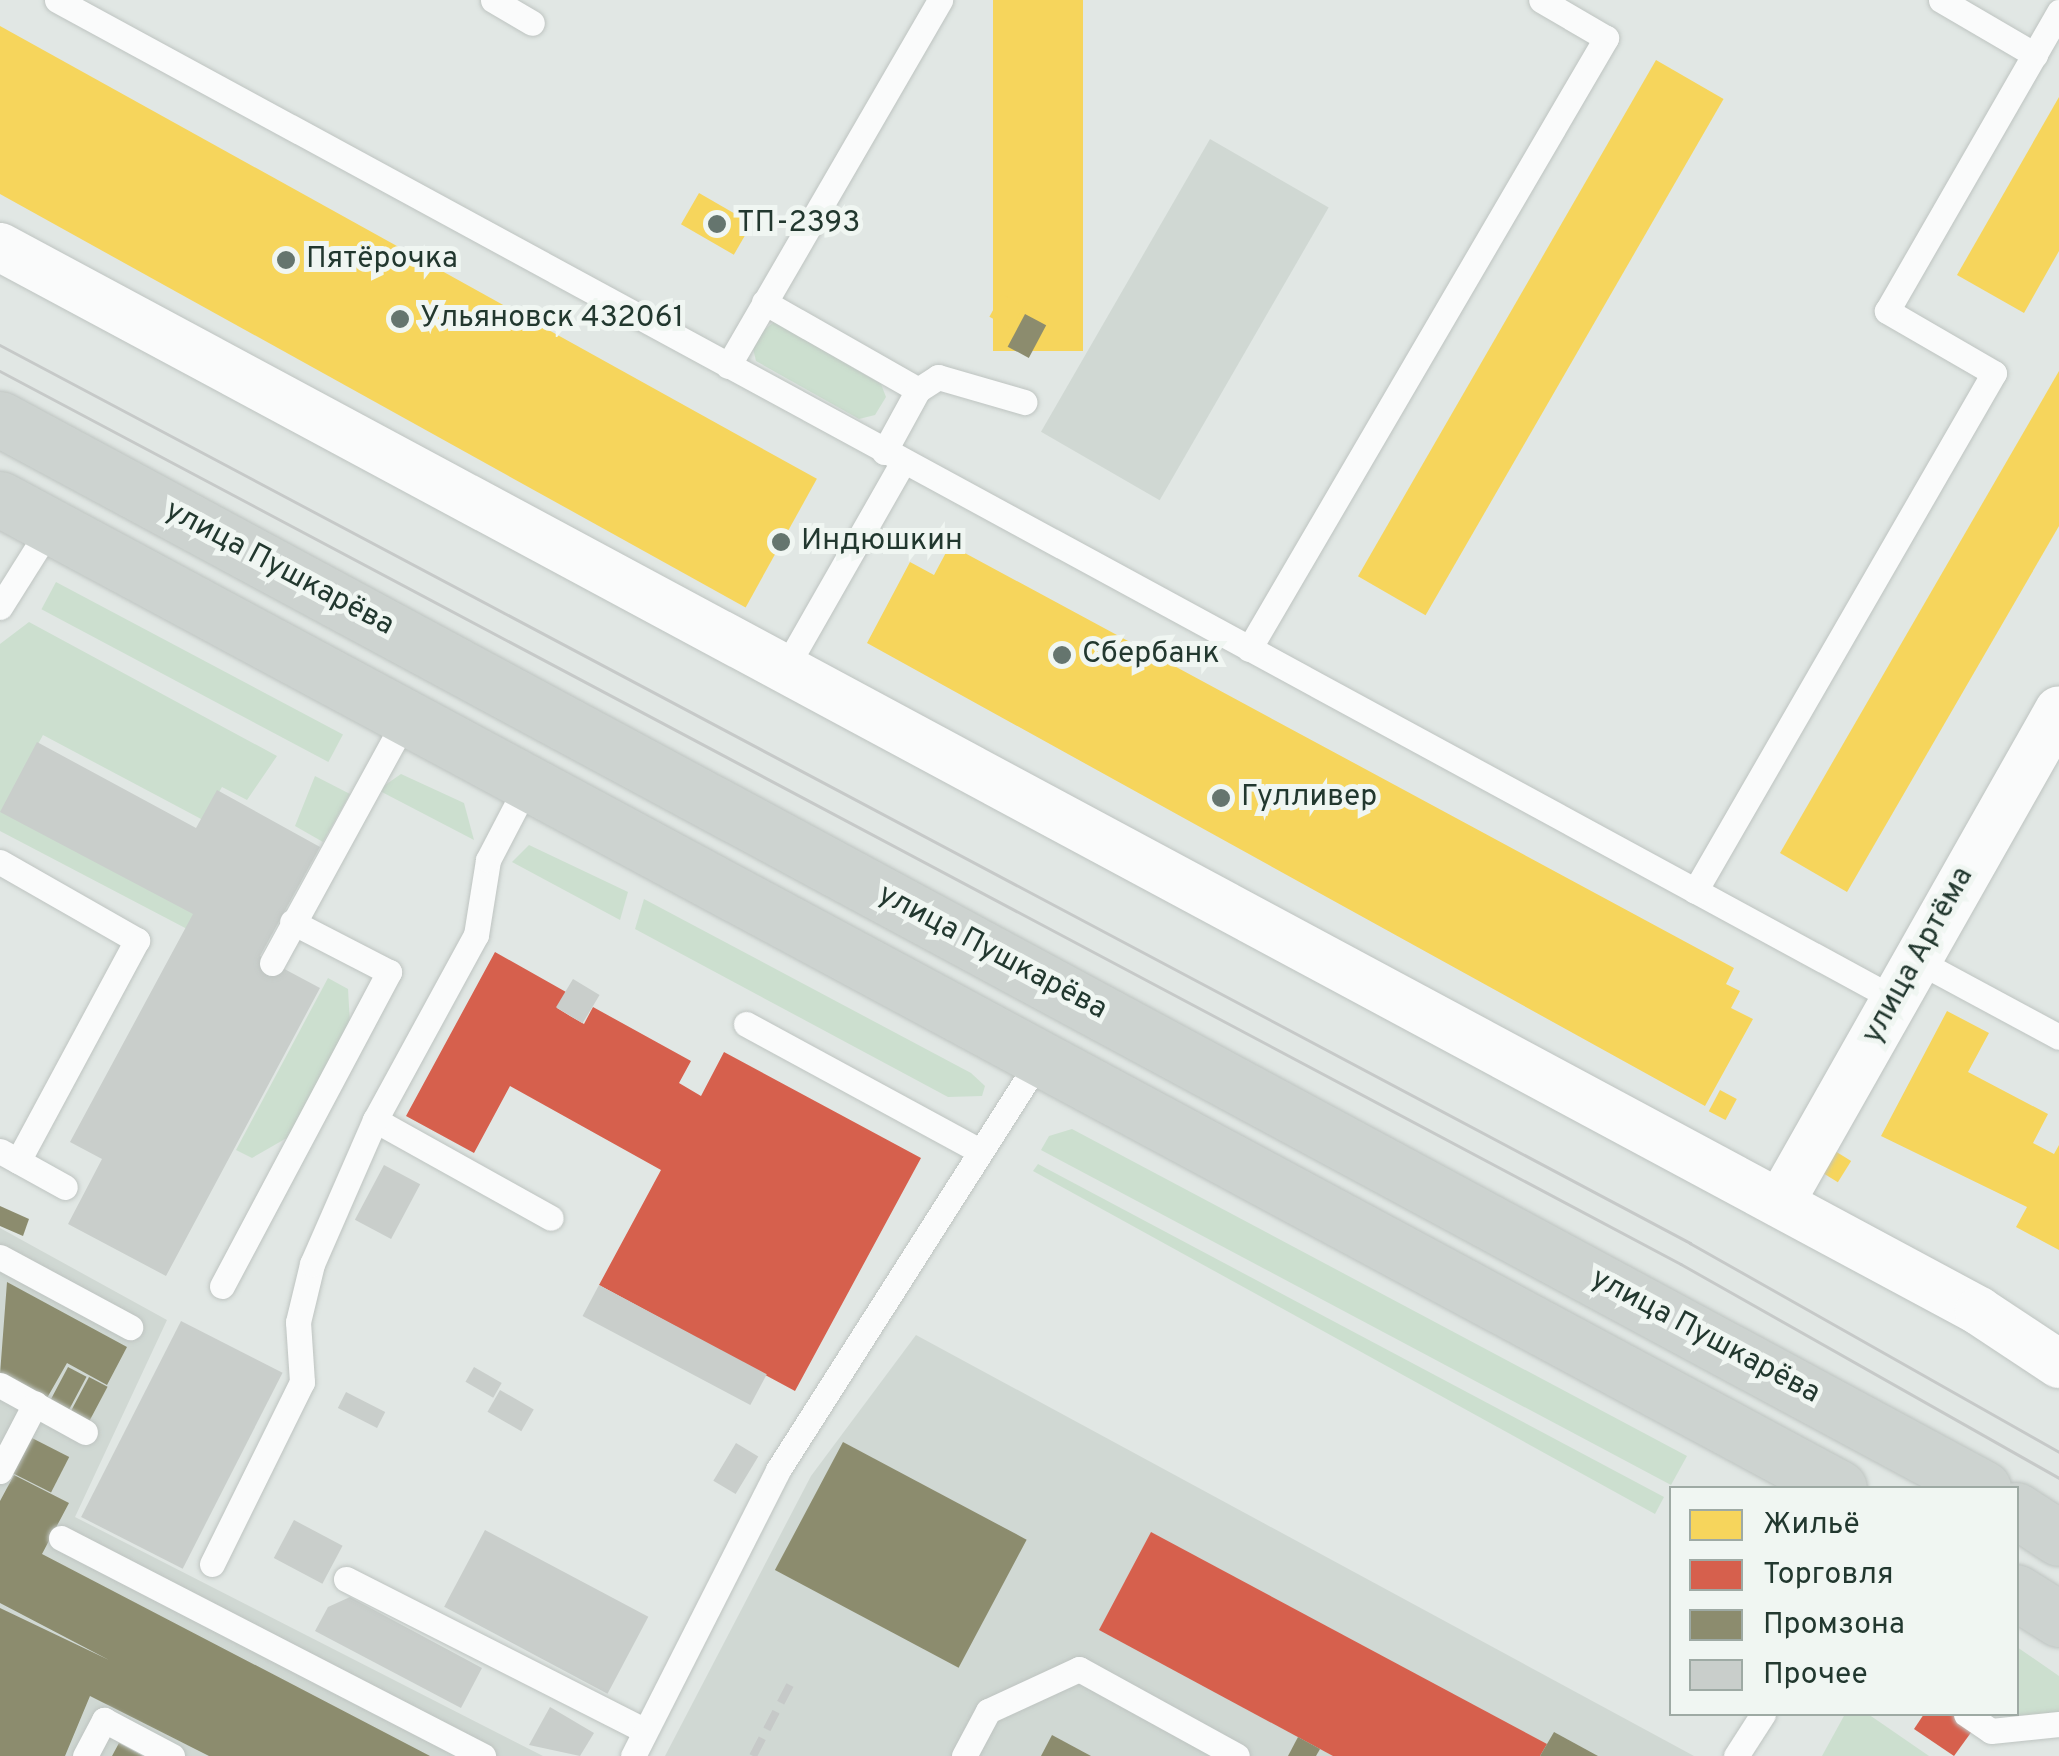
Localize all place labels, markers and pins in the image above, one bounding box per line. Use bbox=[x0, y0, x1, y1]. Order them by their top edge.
place label: ТП-2393 bbox=[737, 206, 860, 242]
marker: ТП-2393 bbox=[706, 213, 728, 235]
place label: Пятёрочка bbox=[306, 242, 458, 278]
marker: Пятёрочка bbox=[275, 249, 297, 271]
place label: Ульяновск 432061 bbox=[420, 301, 684, 337]
marker: Ульяновск 432061 bbox=[389, 308, 411, 330]
place label: Индюшкин bbox=[801, 524, 963, 560]
marker: Индюшкин bbox=[770, 531, 792, 553]
place label: Сбербанк bbox=[1082, 637, 1220, 673]
marker: Сбербанк bbox=[1051, 644, 1073, 666]
place label: Гулливер bbox=[1241, 780, 1377, 816]
marker: Гулливер bbox=[1210, 787, 1232, 809]

